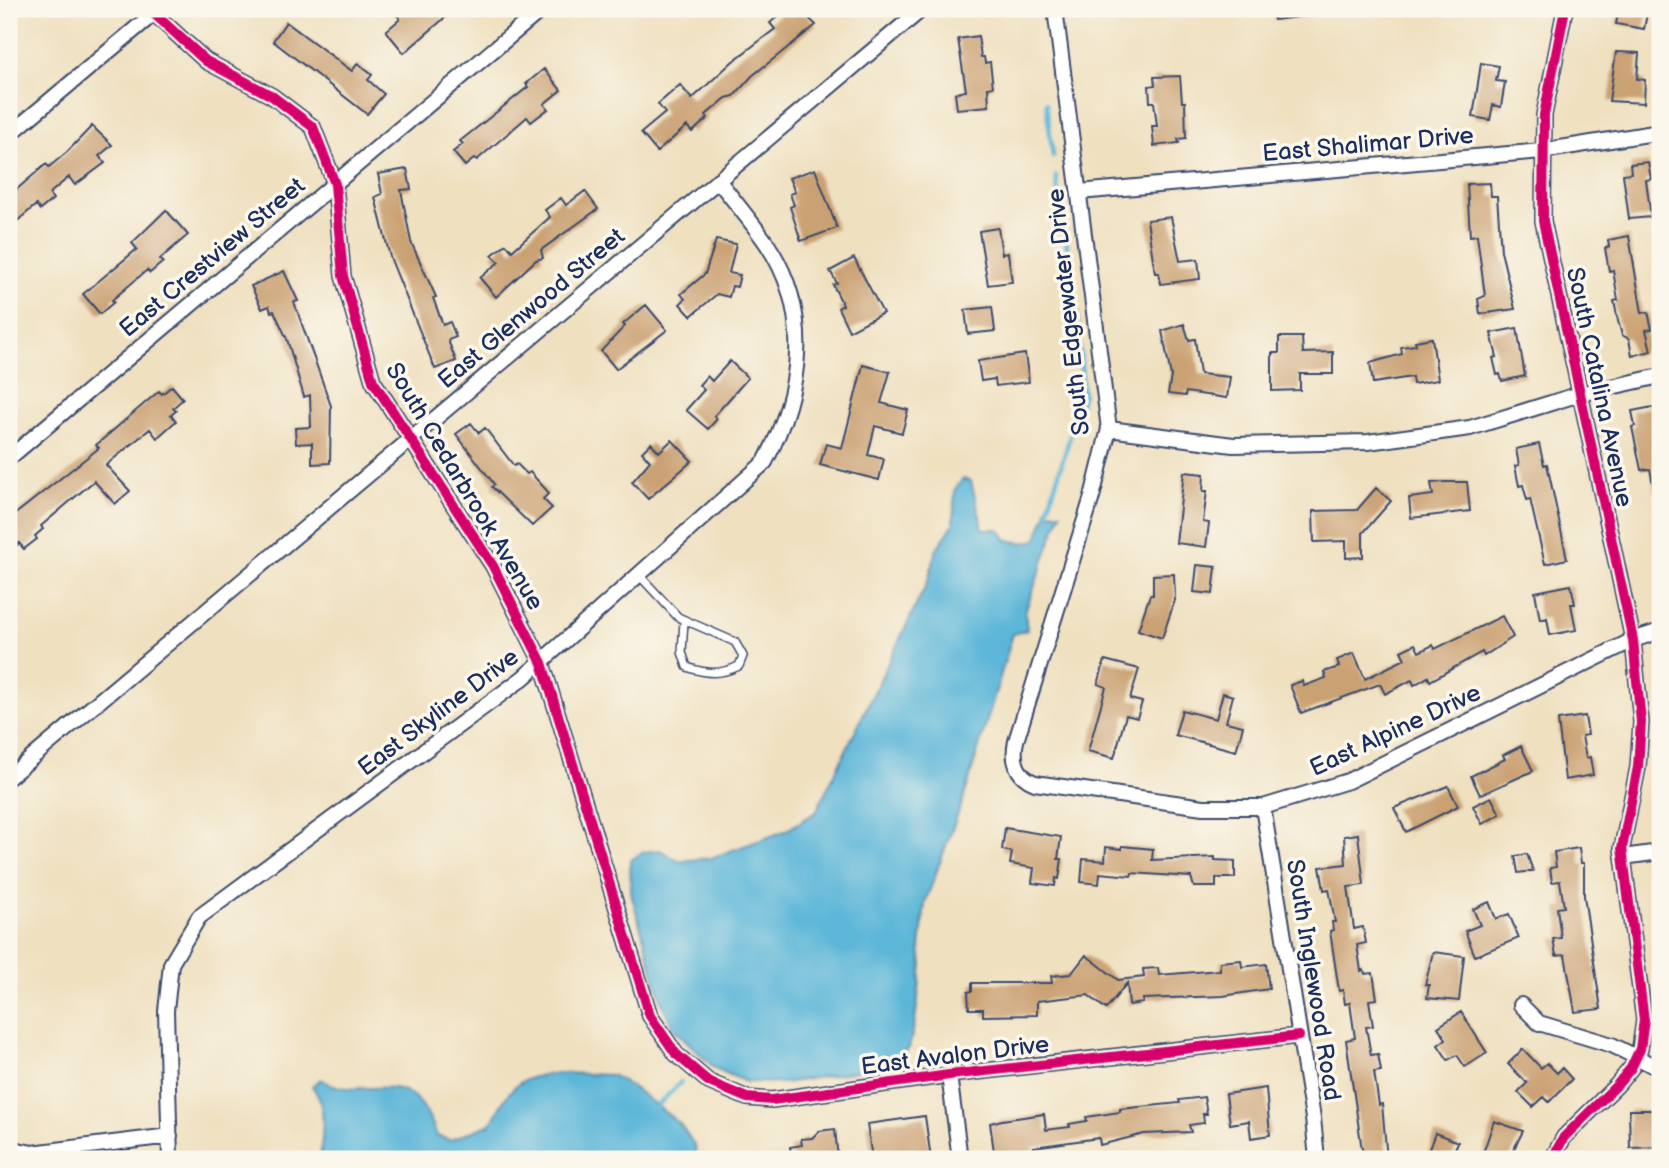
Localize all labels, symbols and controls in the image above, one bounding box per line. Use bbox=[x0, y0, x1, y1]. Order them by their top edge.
street label: East Shalimar Drive bbox=[1261, 121, 1475, 168]
street label: East Crestview Street bbox=[114, 171, 311, 343]
street label: South Edgewater Drive bbox=[1041, 187, 1096, 437]
street label: East Glenwood Street bbox=[432, 221, 631, 395]
street label: South Catalina Avenue bbox=[1560, 265, 1639, 510]
street label: South Cedarbrook Avenue bbox=[379, 357, 550, 615]
street label: East Skyline Drive bbox=[352, 642, 524, 782]
street label: East Alpine Drive bbox=[1305, 678, 1485, 783]
street label: South Inglewood Road bbox=[1280, 857, 1347, 1103]
street label: East Avalon Drive bbox=[859, 1030, 1051, 1081]

